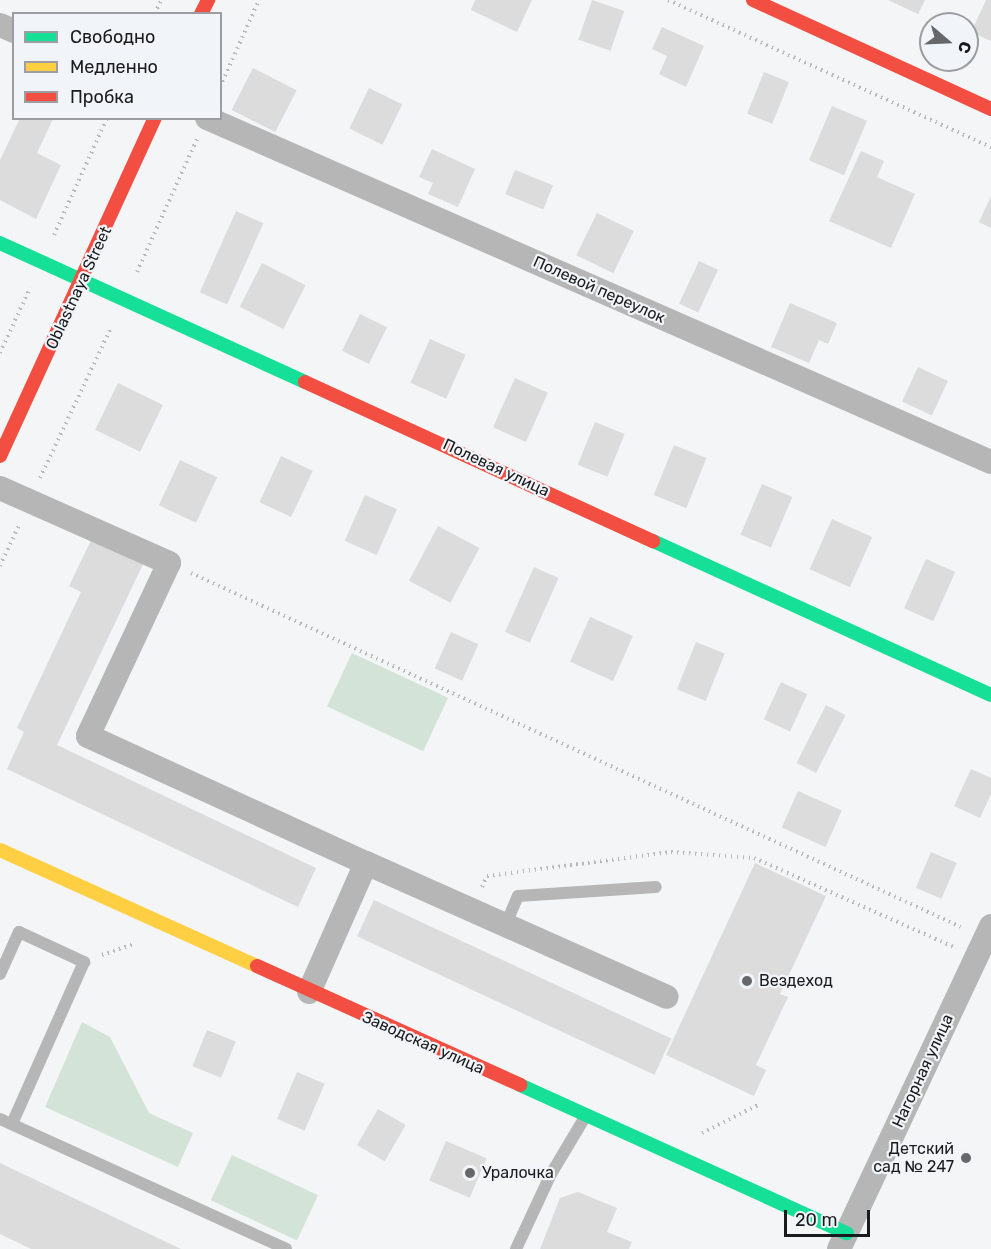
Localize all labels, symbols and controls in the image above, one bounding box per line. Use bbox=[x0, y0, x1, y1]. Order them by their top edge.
legend bbox=[12, 12, 222, 120]
north arrow bbox=[919, 12, 979, 72]
text: Свободно bbox=[70, 26, 155, 48]
text: С bbox=[954, 39, 975, 56]
text: Медленно bbox=[70, 56, 158, 78]
text: Пробка bbox=[70, 86, 134, 108]
street label: Oblastnaya Street bbox=[42, 224, 116, 352]
street label: Полевой переулок bbox=[530, 252, 668, 328]
street label: Полевая улица bbox=[440, 435, 552, 501]
place label: Вездеход bbox=[759, 971, 833, 991]
marker: Вездеход bbox=[740, 974, 754, 988]
street label: Заводская улица bbox=[359, 1008, 487, 1078]
street label: Нагорная улица bbox=[888, 1011, 958, 1131]
place label: Детский сад № 247 bbox=[873, 1139, 954, 1177]
marker: Детский сад № 247 bbox=[959, 1151, 973, 1165]
place label: Уралочка bbox=[482, 1163, 554, 1183]
marker: Уралочка bbox=[463, 1166, 477, 1180]
scale bar bbox=[787, 1198, 872, 1236]
text: 20 m bbox=[795, 1209, 837, 1231]

